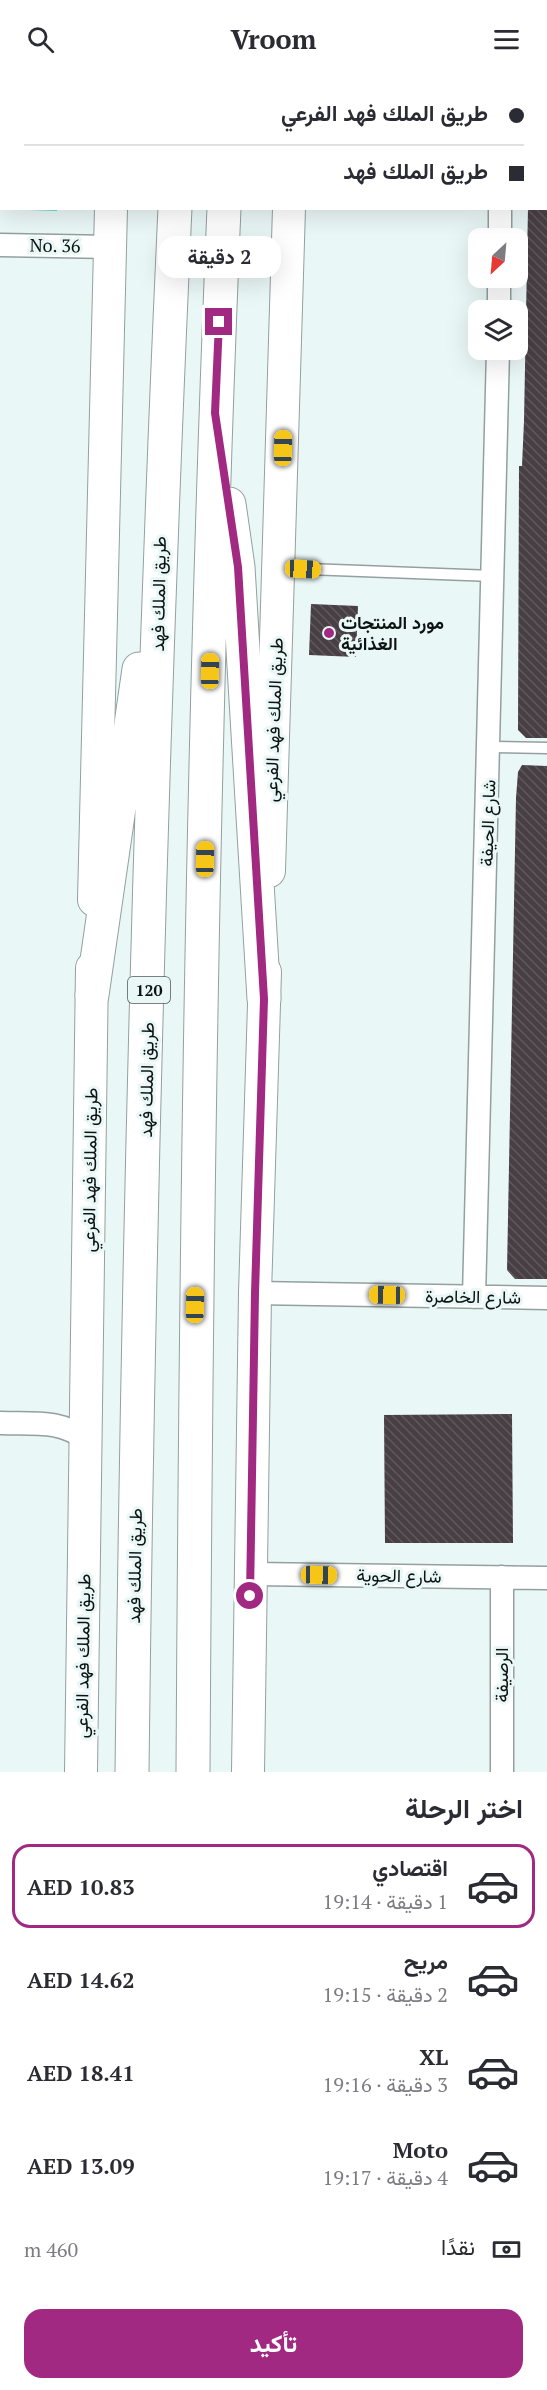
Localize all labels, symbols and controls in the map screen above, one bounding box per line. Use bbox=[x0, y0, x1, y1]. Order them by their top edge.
text: Vroom bbox=[230, 21, 317, 57]
icon: search bbox=[24, 23, 57, 56]
icon: menu bbox=[490, 23, 523, 56]
text: طريق الملك فهد الفرعي bbox=[281, 98, 488, 127]
text: طريق الملك فهد bbox=[343, 156, 488, 185]
north arrow bbox=[468, 228, 528, 288]
map controls bbox=[468, 228, 528, 360]
street label: No. 36 bbox=[29, 233, 81, 257]
callout: 2 دقيقة bbox=[158, 235, 280, 277]
text: 2 دقيقة bbox=[188, 243, 251, 270]
button: layers bbox=[468, 300, 528, 360]
route end bbox=[205, 308, 232, 335]
car bbox=[274, 430, 292, 466]
street label: طريق الملك فهد bbox=[145, 536, 171, 652]
car bbox=[285, 559, 321, 579]
place label: مورد المنتجات الغذائية bbox=[341, 610, 444, 655]
marker: مورد المنتجات الغذائية bbox=[322, 626, 336, 640]
street label: طريق الملك فهد الفرعي bbox=[258, 637, 292, 803]
car bbox=[201, 653, 219, 689]
street label: شارع الحيفة bbox=[473, 779, 502, 867]
car bbox=[196, 841, 214, 877]
road number: 120 bbox=[128, 977, 170, 1003]
street label: طريق الملك فهد bbox=[133, 1022, 159, 1138]
street label: طريق الملك فهد الفرعي bbox=[76, 1087, 106, 1253]
street label: شارع الخاصرة bbox=[425, 1283, 521, 1310]
car bbox=[369, 1286, 405, 1304]
car bbox=[186, 1287, 204, 1323]
street label: طريق الملك فهد bbox=[121, 1508, 147, 1624]
street label: شارع الحوية bbox=[356, 1562, 442, 1589]
car bbox=[301, 1566, 337, 1584]
street label: طريق الملك فهد الفرعي bbox=[69, 1573, 99, 1739]
route start bbox=[236, 1582, 263, 1609]
street label: الرصيفة bbox=[489, 1648, 513, 1702]
text: اختر الرحلة bbox=[405, 1790, 523, 1826]
text: اقتصادي bbox=[372, 1853, 448, 1882]
icon: car bbox=[466, 1859, 520, 1913]
text: AED 10.83 bbox=[27, 1872, 135, 1901]
text: 1 دقيقة · 19:14 bbox=[322, 1888, 448, 1915]
text: مريح bbox=[404, 1946, 448, 1975]
icon: car bbox=[466, 1952, 520, 2006]
text: AED 14.62 bbox=[27, 1965, 135, 1994]
text: 2 دقيقة · 19:15 bbox=[322, 1981, 448, 2008]
text: XL bbox=[419, 2042, 448, 2071]
icon: car bbox=[466, 2045, 520, 2099]
text: AED 18.41 bbox=[27, 2058, 135, 2087]
text: 3 دقيقة · 19:16 bbox=[322, 2071, 448, 2098]
text: Moto bbox=[393, 2135, 448, 2164]
icon: car bbox=[466, 2138, 520, 2192]
text: AED 13.09 bbox=[27, 2151, 135, 2180]
text: 4 دقيقة · 19:17 bbox=[322, 2164, 448, 2191]
text: نقدًا bbox=[441, 2232, 475, 2261]
icon: cash bbox=[490, 2233, 523, 2266]
text: 460 m bbox=[24, 2236, 78, 2263]
button: تأكيد bbox=[24, 2309, 523, 2378]

